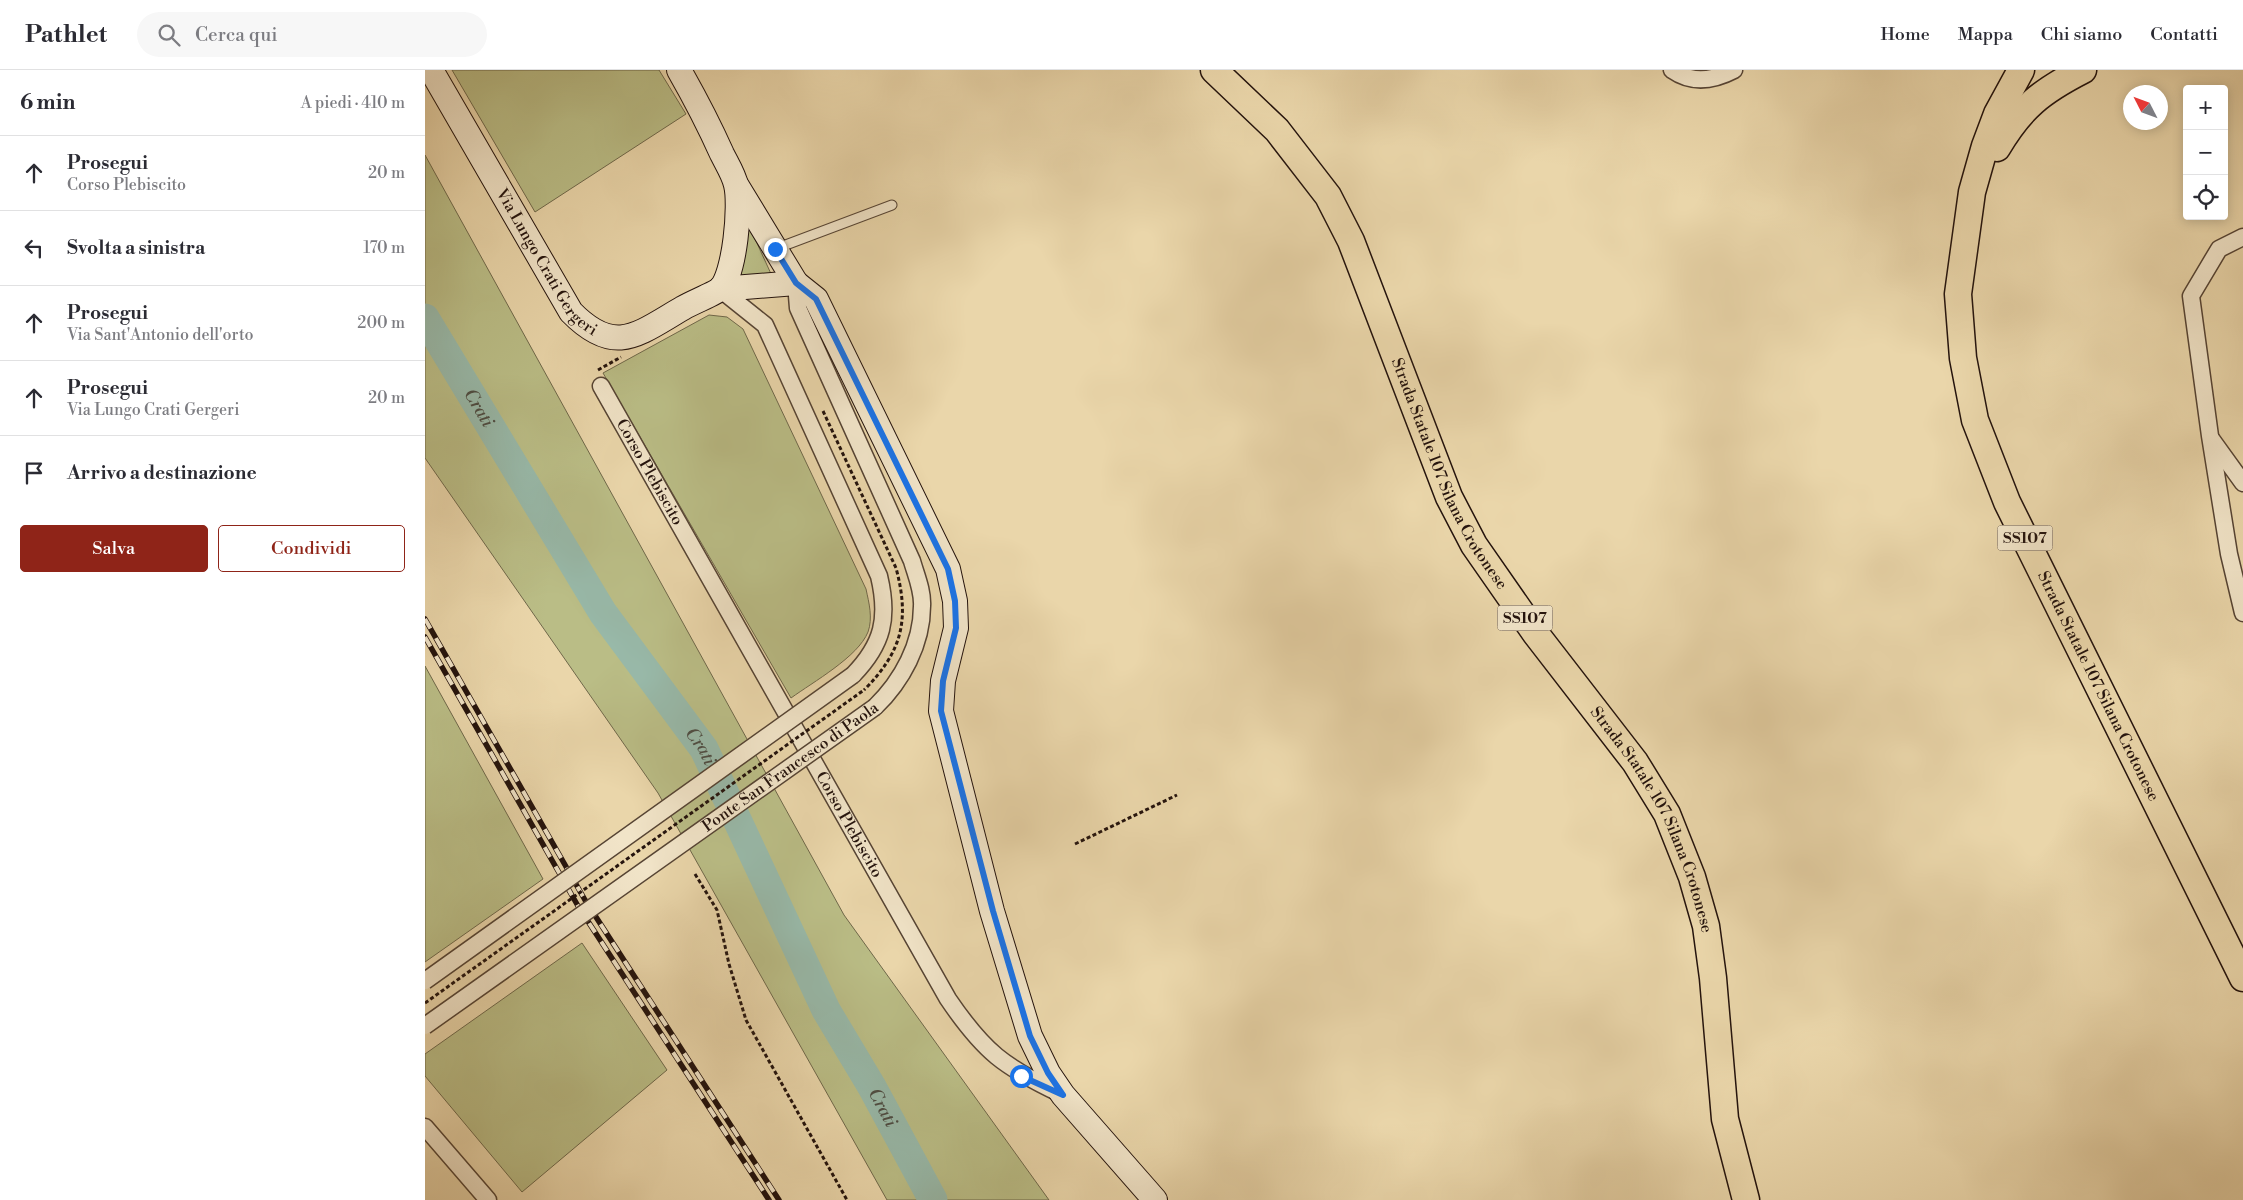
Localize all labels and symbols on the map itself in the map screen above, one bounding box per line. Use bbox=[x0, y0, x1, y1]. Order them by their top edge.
north arrow bbox=[2123, 85, 2168, 130]
street label: Via Lungo Crati Gergeri bbox=[491, 184, 601, 340]
route end bbox=[764, 238, 787, 261]
street label: Strada Statale 107 Silana Crotonese bbox=[1387, 355, 1512, 593]
water label: Crati bbox=[459, 384, 500, 432]
street label: Corso Plebiscito bbox=[612, 415, 688, 529]
road number: SS107 bbox=[1997, 526, 2053, 550]
street label: Strada Statale 107 Silana Crotonese bbox=[2033, 568, 2164, 804]
road number: SS107 bbox=[1497, 606, 1553, 630]
street label: Ponte San Francesco di Paola bbox=[698, 697, 883, 836]
street label: Strada Statale 107 Silana Crotonese bbox=[1586, 703, 1717, 934]
water label: Crati bbox=[680, 722, 722, 769]
street label: Corso Plebiscito bbox=[811, 768, 887, 881]
route start bbox=[1010, 1065, 1033, 1088]
water label: Crati bbox=[863, 1084, 903, 1131]

